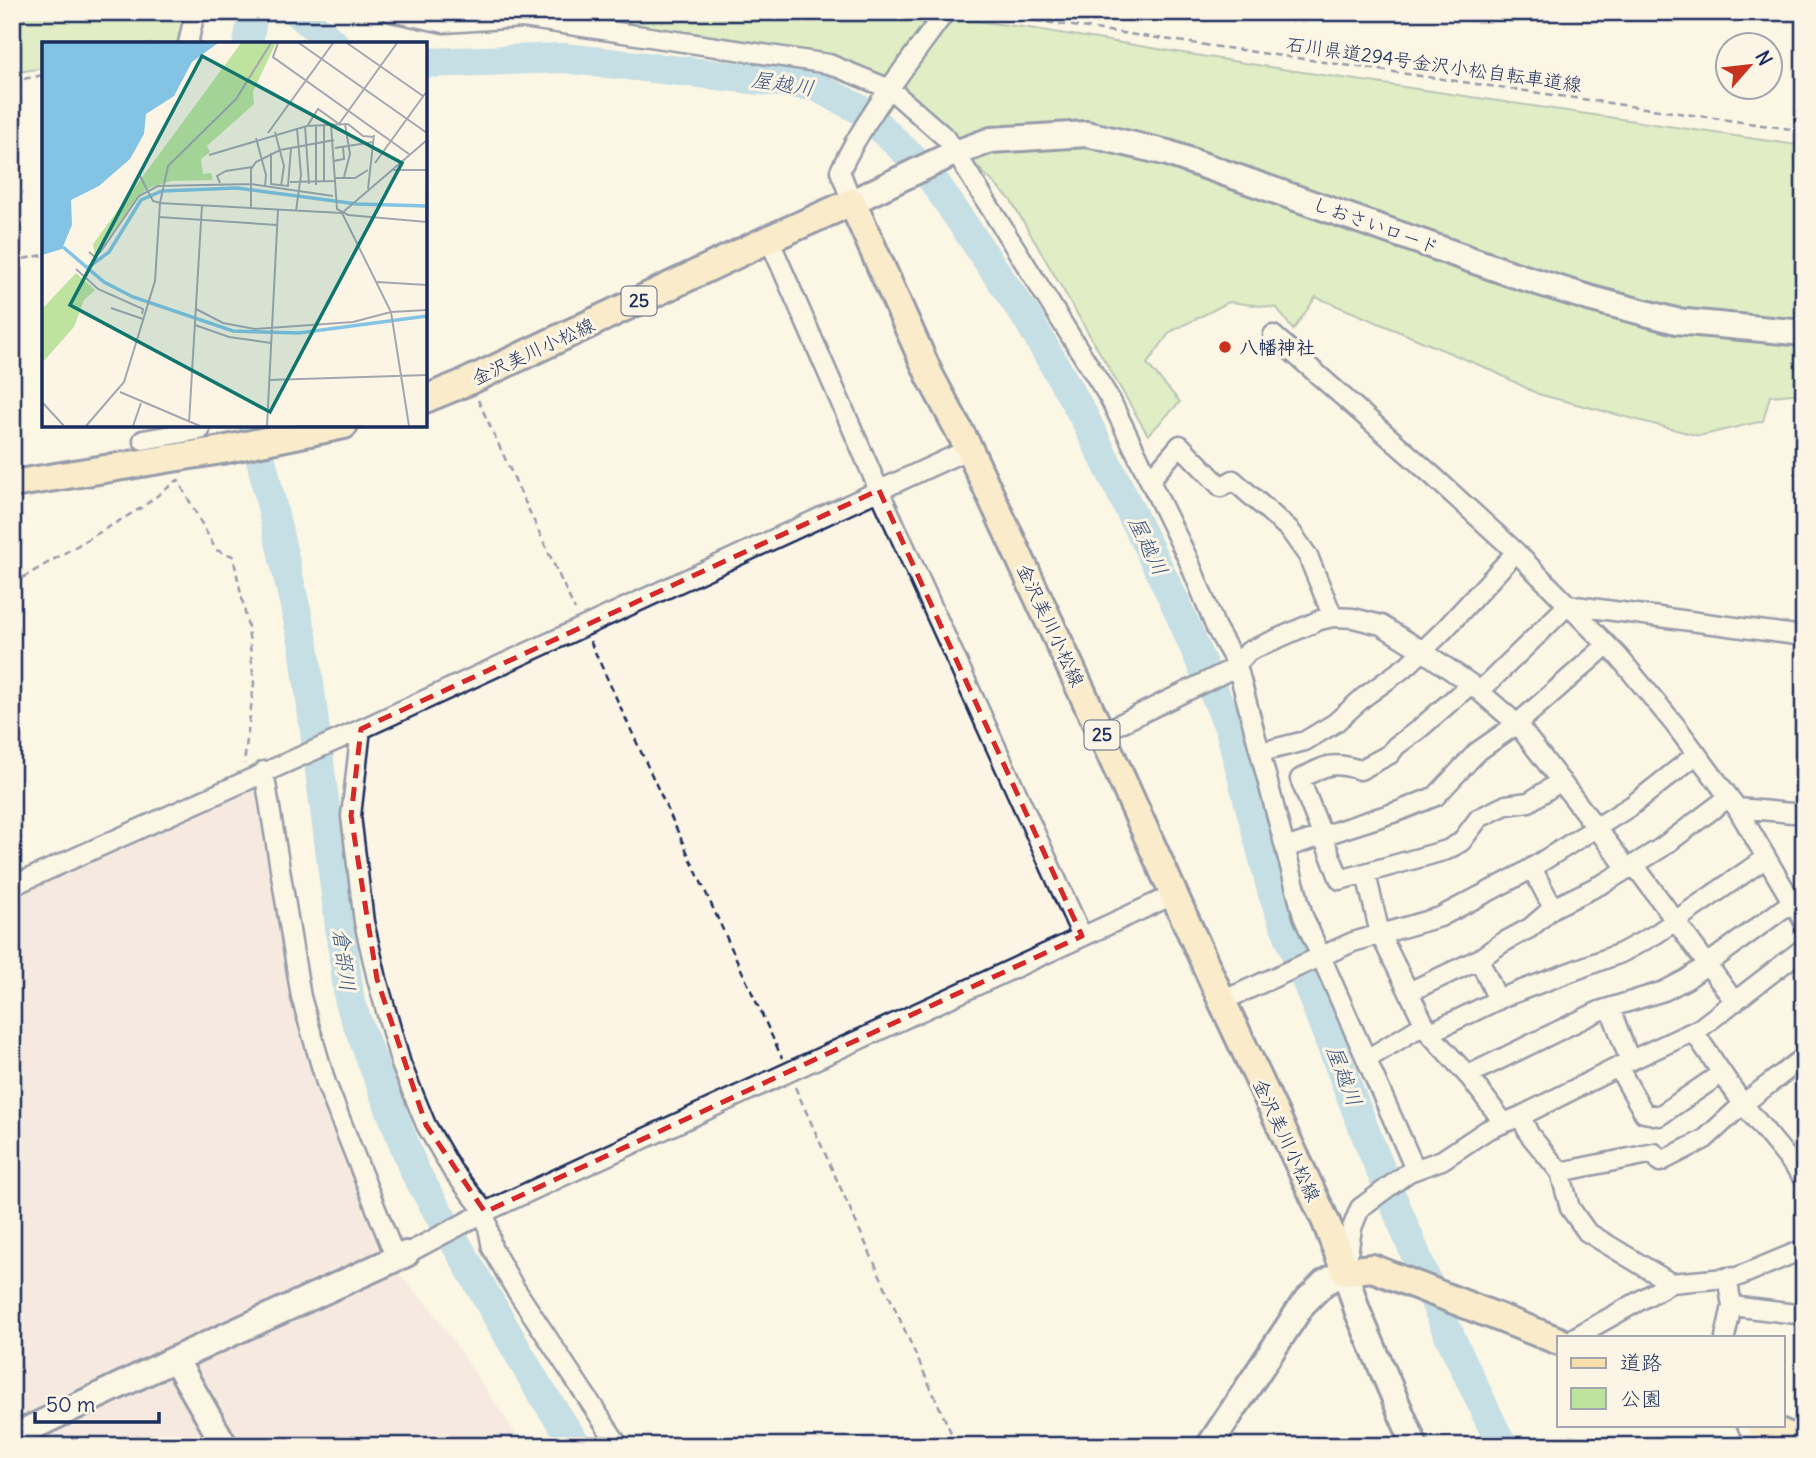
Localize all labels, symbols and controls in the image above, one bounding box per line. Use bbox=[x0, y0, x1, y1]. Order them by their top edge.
street label: 石川県道294号金沢小松自転車道線 bbox=[1285, 31, 1583, 97]
north arrow bbox=[1714, 32, 1784, 102]
inset map bbox=[42, 42, 427, 427]
text: N bbox=[1750, 47, 1778, 69]
water label: 屋越川 bbox=[750, 65, 816, 102]
street label: しおさいロード bbox=[1309, 191, 1443, 259]
road number: 25 bbox=[622, 286, 656, 316]
street label: 金沢美川小松線 bbox=[468, 312, 598, 390]
place label: 八幡神社 bbox=[1239, 335, 1315, 359]
marker: 八幡神社 bbox=[1217, 339, 1233, 355]
water label: 屋越川 bbox=[1123, 512, 1174, 580]
street label: 金沢美川小松線 bbox=[1012, 560, 1090, 690]
road number: 25 bbox=[1084, 720, 1120, 750]
water label: 倉部川 bbox=[327, 927, 362, 993]
water label: 屋越川 bbox=[1321, 1042, 1368, 1110]
street label: 金沢美川小松線 bbox=[1248, 1075, 1326, 1205]
legend bbox=[1557, 1336, 1784, 1426]
text: 道路 bbox=[1620, 1349, 1662, 1376]
scale bar bbox=[35, 1381, 159, 1425]
text: 公園 bbox=[1620, 1385, 1662, 1412]
text: 50 m bbox=[46, 1391, 95, 1418]

